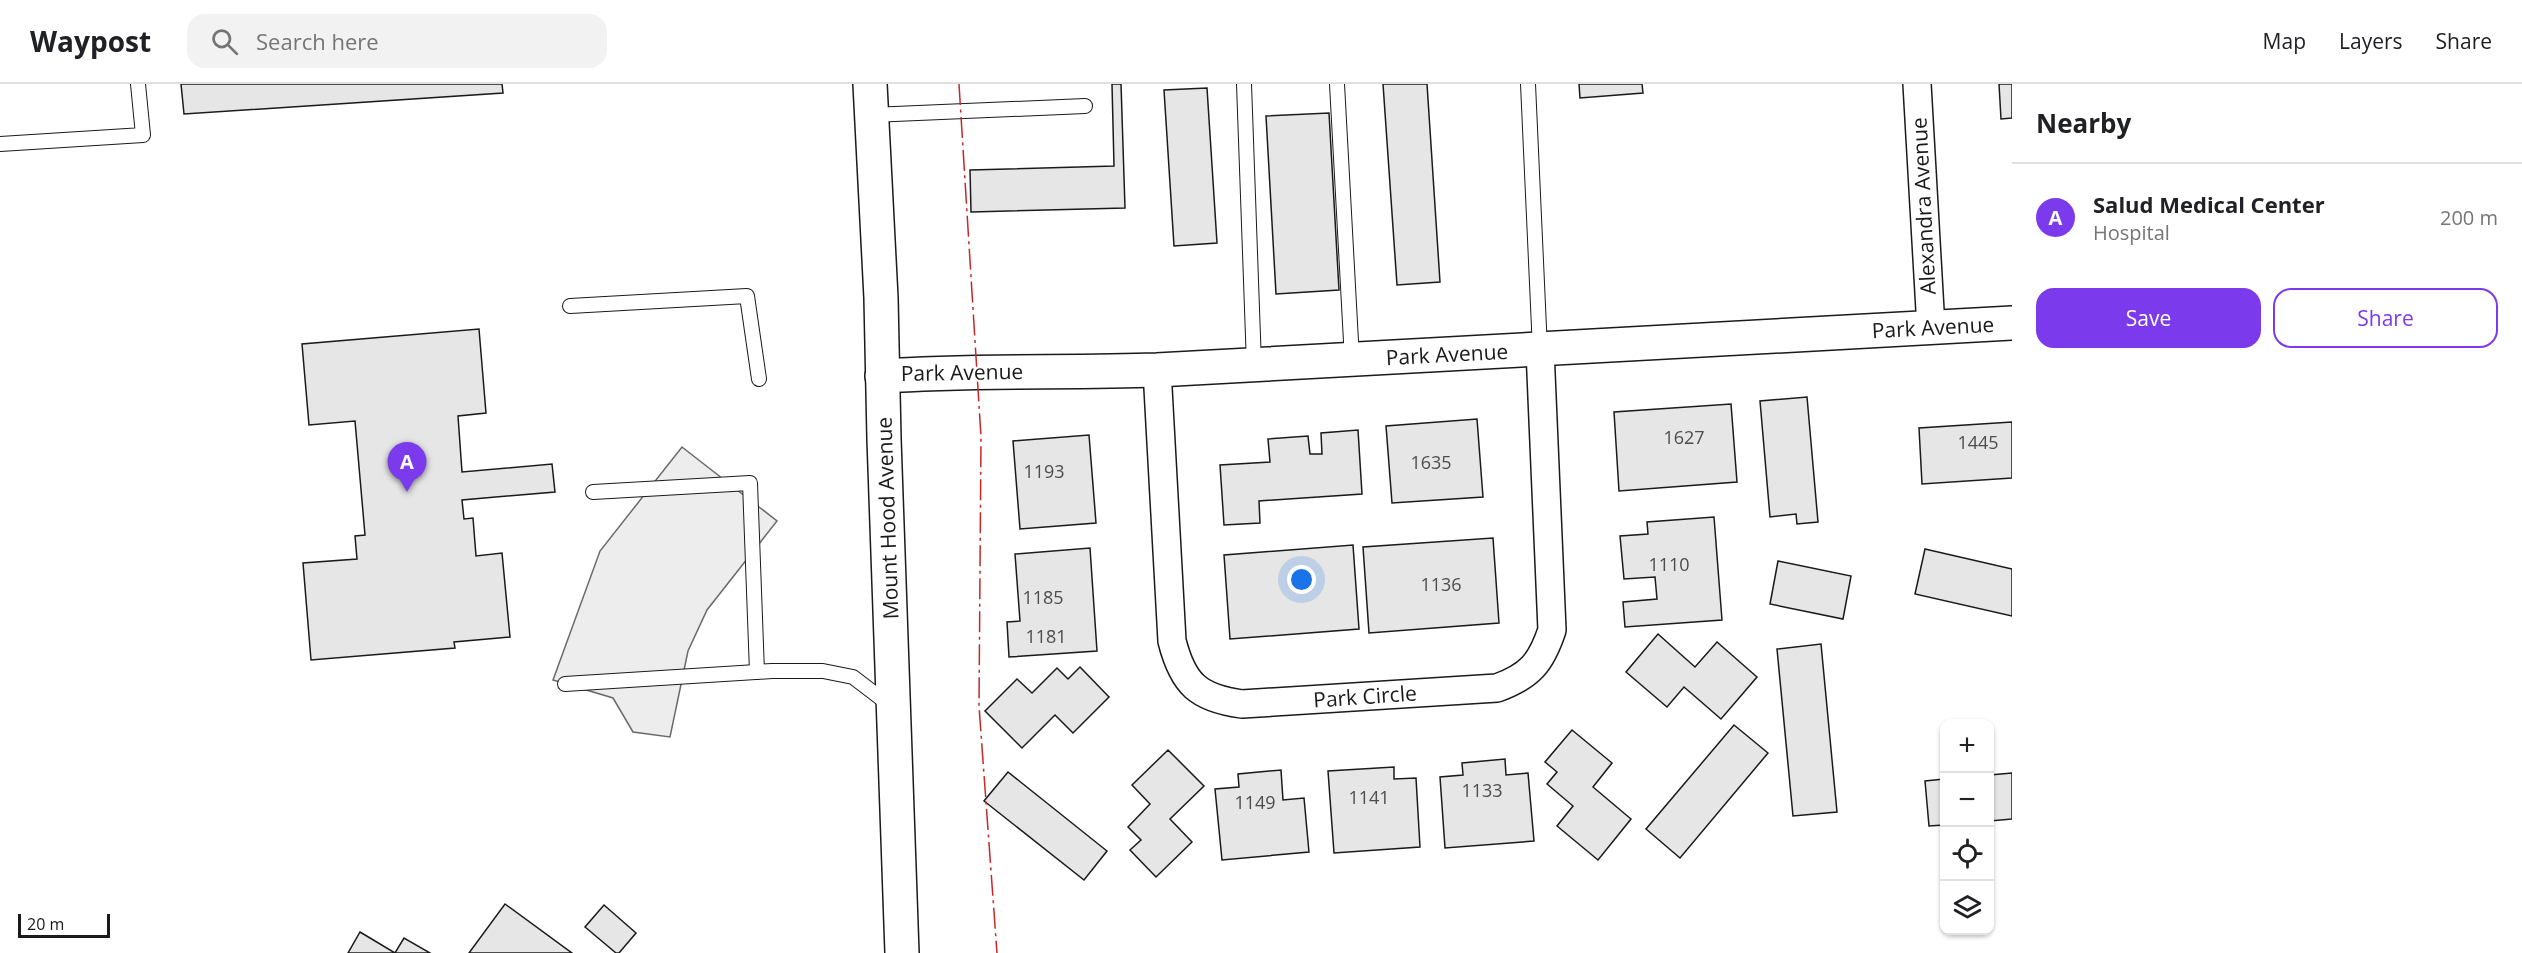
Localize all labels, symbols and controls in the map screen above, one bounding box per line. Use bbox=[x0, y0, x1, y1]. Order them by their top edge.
search box bbox=[187, 14, 607, 68]
text: Waypost bbox=[30, 22, 151, 60]
icon: search bbox=[208, 25, 241, 58]
text: Search here bbox=[256, 26, 379, 56]
text: Map bbox=[2263, 27, 2306, 55]
text: Layers bbox=[2339, 27, 2403, 55]
text: Share bbox=[2436, 27, 2492, 55]
text: Nearby bbox=[2036, 105, 2131, 141]
street label: Alexandra Avenue bbox=[1904, 117, 1942, 295]
text: Salud Medical Center bbox=[2093, 189, 2325, 219]
text: A bbox=[2049, 204, 2062, 231]
text: 200 m bbox=[2440, 204, 2498, 231]
text: Hospital bbox=[2093, 219, 2170, 246]
button: Save bbox=[2036, 288, 2261, 348]
button: Share bbox=[2273, 288, 2498, 348]
street label: Park Avenue bbox=[1871, 310, 1995, 344]
street label: Park Avenue bbox=[1385, 337, 1509, 371]
street label: Park Avenue bbox=[901, 357, 1023, 387]
street label: Mount Hood Avenue bbox=[869, 416, 905, 620]
house number: 1627 bbox=[1663, 425, 1705, 449]
house number: 1445 bbox=[1957, 430, 1999, 454]
pin: A bbox=[388, 442, 426, 492]
house number: 1635 bbox=[1410, 450, 1452, 474]
house number: 1193 bbox=[1023, 459, 1065, 483]
house number: 1110 bbox=[1648, 552, 1690, 576]
your location bbox=[1287, 565, 1316, 594]
house number: 1136 bbox=[1420, 572, 1462, 596]
house number: 1185 bbox=[1022, 585, 1064, 609]
house number: 1181 bbox=[1025, 624, 1067, 648]
street label: Park Circle bbox=[1312, 678, 1418, 714]
map controls bbox=[1940, 719, 1994, 935]
button: + bbox=[1940, 719, 1994, 773]
button: − bbox=[1940, 773, 1994, 827]
house number: 1133 bbox=[1461, 778, 1503, 802]
house number: 1141 bbox=[1348, 785, 1390, 809]
house number: 1149 bbox=[1234, 790, 1276, 814]
button: locate bbox=[1940, 827, 1994, 881]
button: layers bbox=[1940, 881, 1994, 935]
scale bar bbox=[18, 911, 110, 938]
text: 20 m bbox=[27, 913, 64, 935]

